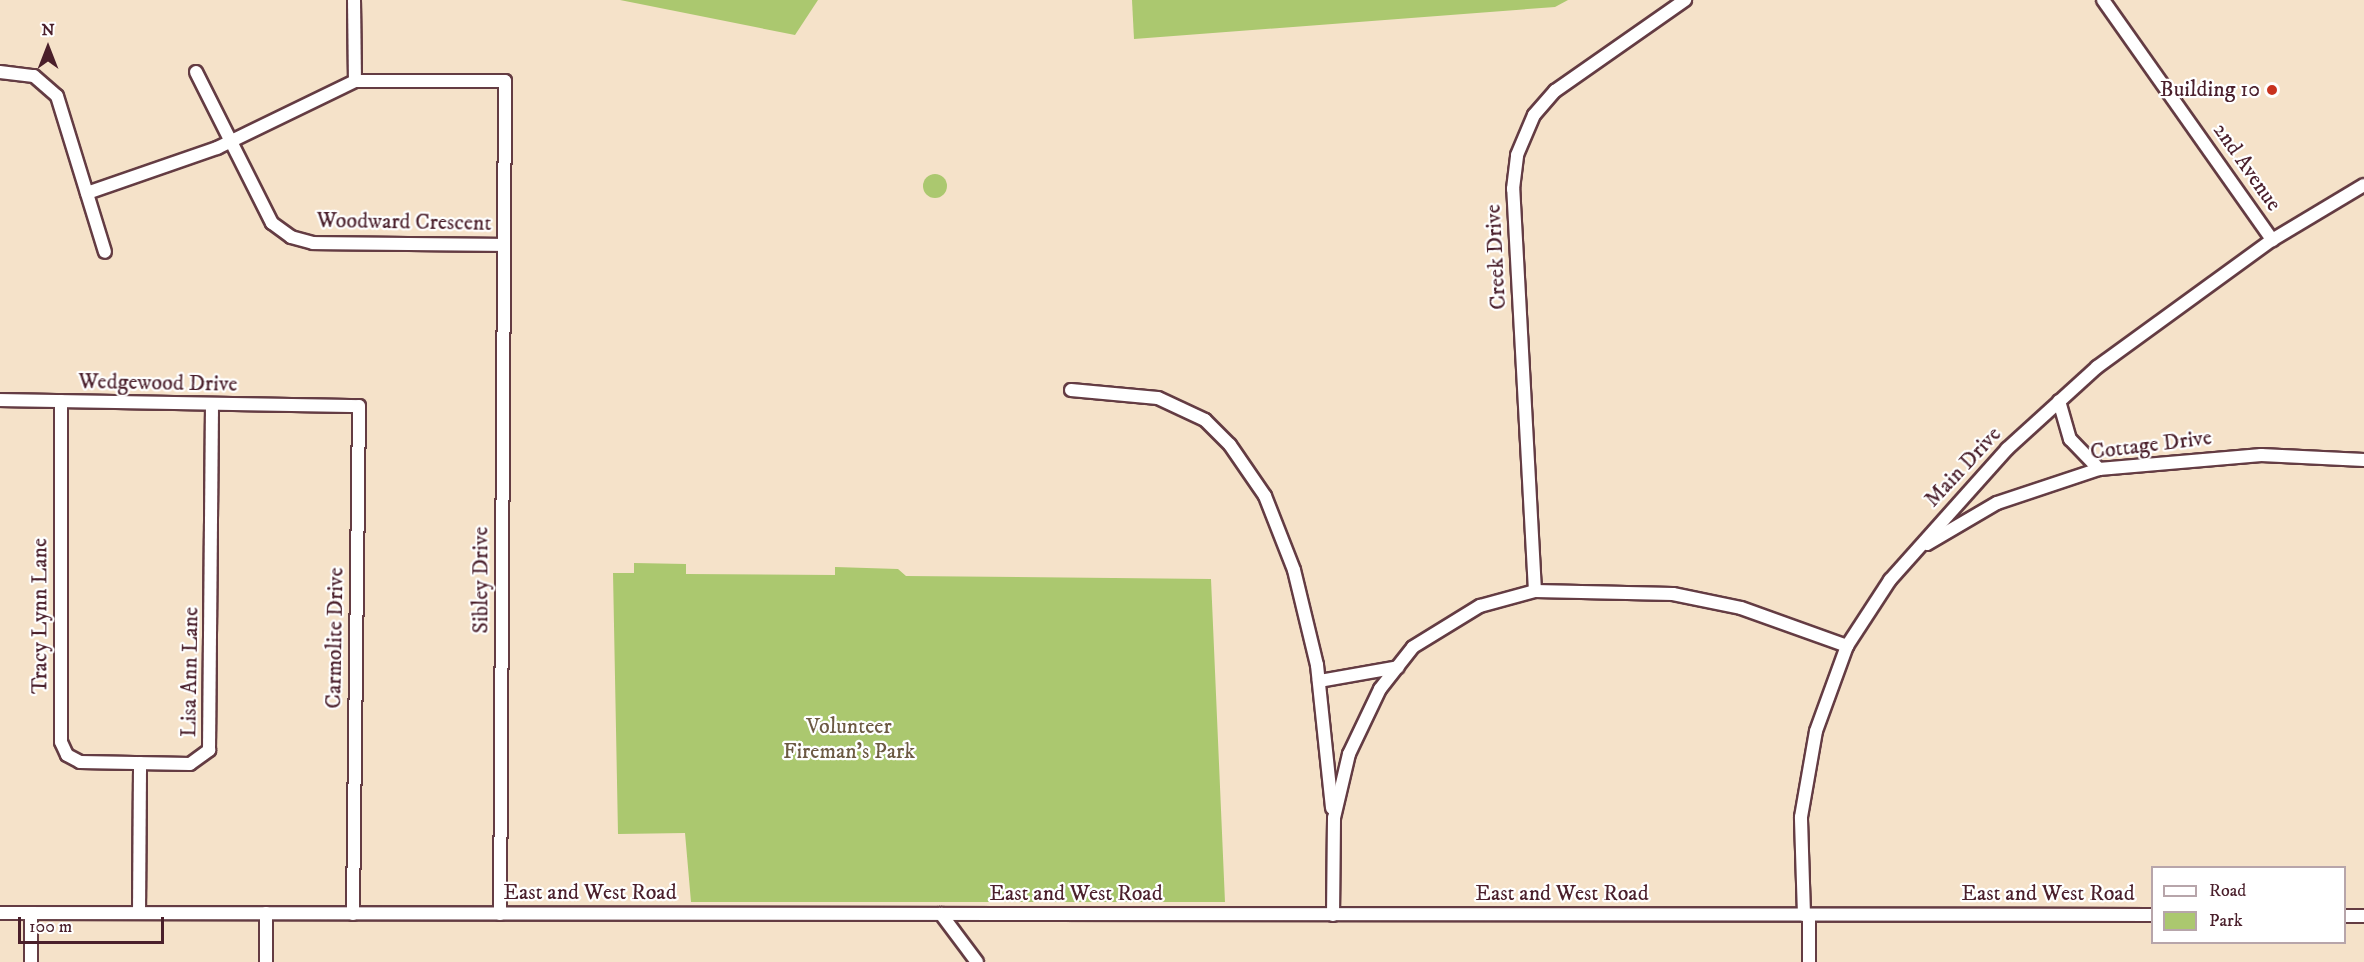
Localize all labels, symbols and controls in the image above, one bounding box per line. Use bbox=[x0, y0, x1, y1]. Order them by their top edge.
north arrow bbox=[18, 18, 78, 78]
text: N bbox=[41, 20, 55, 40]
place label: Building 10 bbox=[2160, 77, 2260, 103]
marker: Building 10 bbox=[2265, 83, 2279, 97]
street label: 2nd Avenue bbox=[2207, 118, 2287, 216]
street label: Creek Drive bbox=[1480, 204, 1512, 310]
street label: Woodward Crescent bbox=[316, 207, 492, 237]
street label: Wedgewood Drive bbox=[78, 368, 238, 398]
street label: Main Drive bbox=[1919, 421, 2007, 513]
street label: Cottage Drive bbox=[2089, 424, 2213, 466]
street label: Sibley Drive bbox=[468, 526, 494, 634]
street label: Tracy Lynn Lane bbox=[27, 538, 53, 694]
street label: Carmolite Drive bbox=[321, 567, 349, 709]
street label: Lisa Ann Lane bbox=[176, 607, 204, 737]
park label: Volunteer Fireman's Park bbox=[783, 713, 915, 764]
legend bbox=[2151, 866, 2346, 944]
street label: East and West Road bbox=[503, 880, 677, 906]
text: Road bbox=[2209, 880, 2246, 902]
street label: East and West Road bbox=[989, 881, 1163, 907]
street label: East and West Road bbox=[1475, 881, 1649, 907]
street label: East and West Road bbox=[1961, 881, 2135, 907]
scale bar bbox=[21, 905, 166, 943]
text: Park bbox=[2209, 910, 2243, 932]
text: 100 m bbox=[29, 916, 72, 938]

